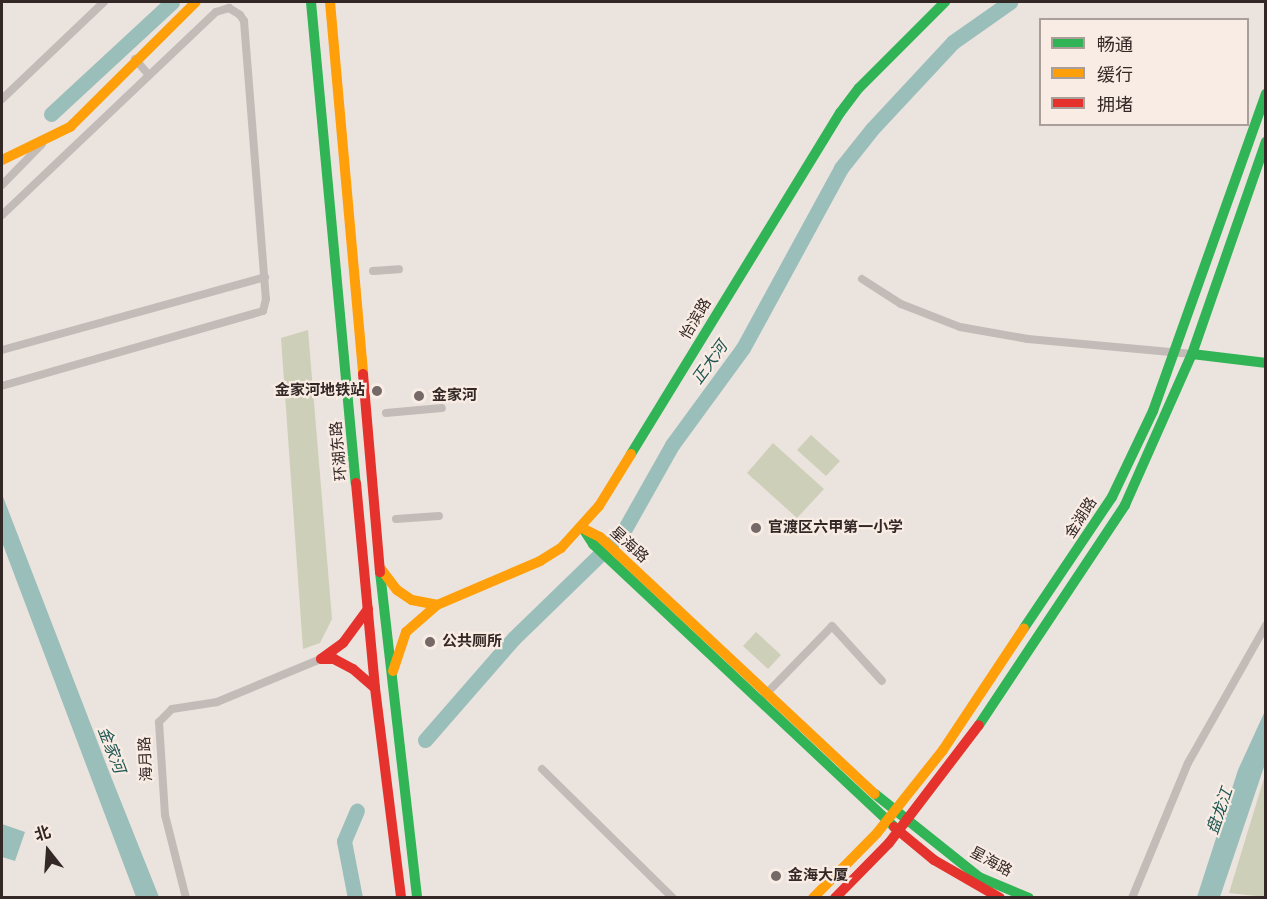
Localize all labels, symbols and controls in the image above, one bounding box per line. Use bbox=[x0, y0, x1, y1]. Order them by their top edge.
legend bbox=[1039, 18, 1249, 126]
text: 畅通 bbox=[1097, 34, 1133, 56]
text: 缓行 bbox=[1097, 64, 1133, 86]
text: 拥堵 bbox=[1097, 94, 1133, 116]
street label: 怡滨路 bbox=[677, 295, 715, 343]
water label: 正大河 bbox=[688, 338, 732, 388]
place label: 金家河地铁站 bbox=[275, 382, 365, 400]
marker: 金家河地铁站 bbox=[370, 384, 384, 398]
marker: 金家河 bbox=[410, 387, 428, 405]
place label: 金家河 bbox=[432, 387, 477, 405]
street label: 环湖东路 bbox=[327, 420, 351, 482]
street label: 金湖路 bbox=[1061, 494, 1101, 542]
place label: 官渡区六甲第一小学 bbox=[768, 519, 903, 537]
marker: 官渡区六甲第一小学 bbox=[749, 521, 763, 535]
street label: 星海路 bbox=[606, 523, 652, 567]
place label: 公共厕所 bbox=[442, 633, 502, 651]
marker: 公共厕所 bbox=[423, 635, 437, 649]
water label: 金家河 bbox=[93, 724, 129, 776]
street label: 海月路 bbox=[136, 736, 156, 782]
water label: 盘龙江 bbox=[1203, 785, 1237, 837]
north arrow bbox=[18, 821, 78, 881]
text: 北 bbox=[32, 822, 53, 846]
street label: 星海路 bbox=[967, 843, 1015, 881]
place label: 金海大厦 bbox=[788, 867, 848, 885]
marker: 金海大厦 bbox=[769, 869, 783, 883]

